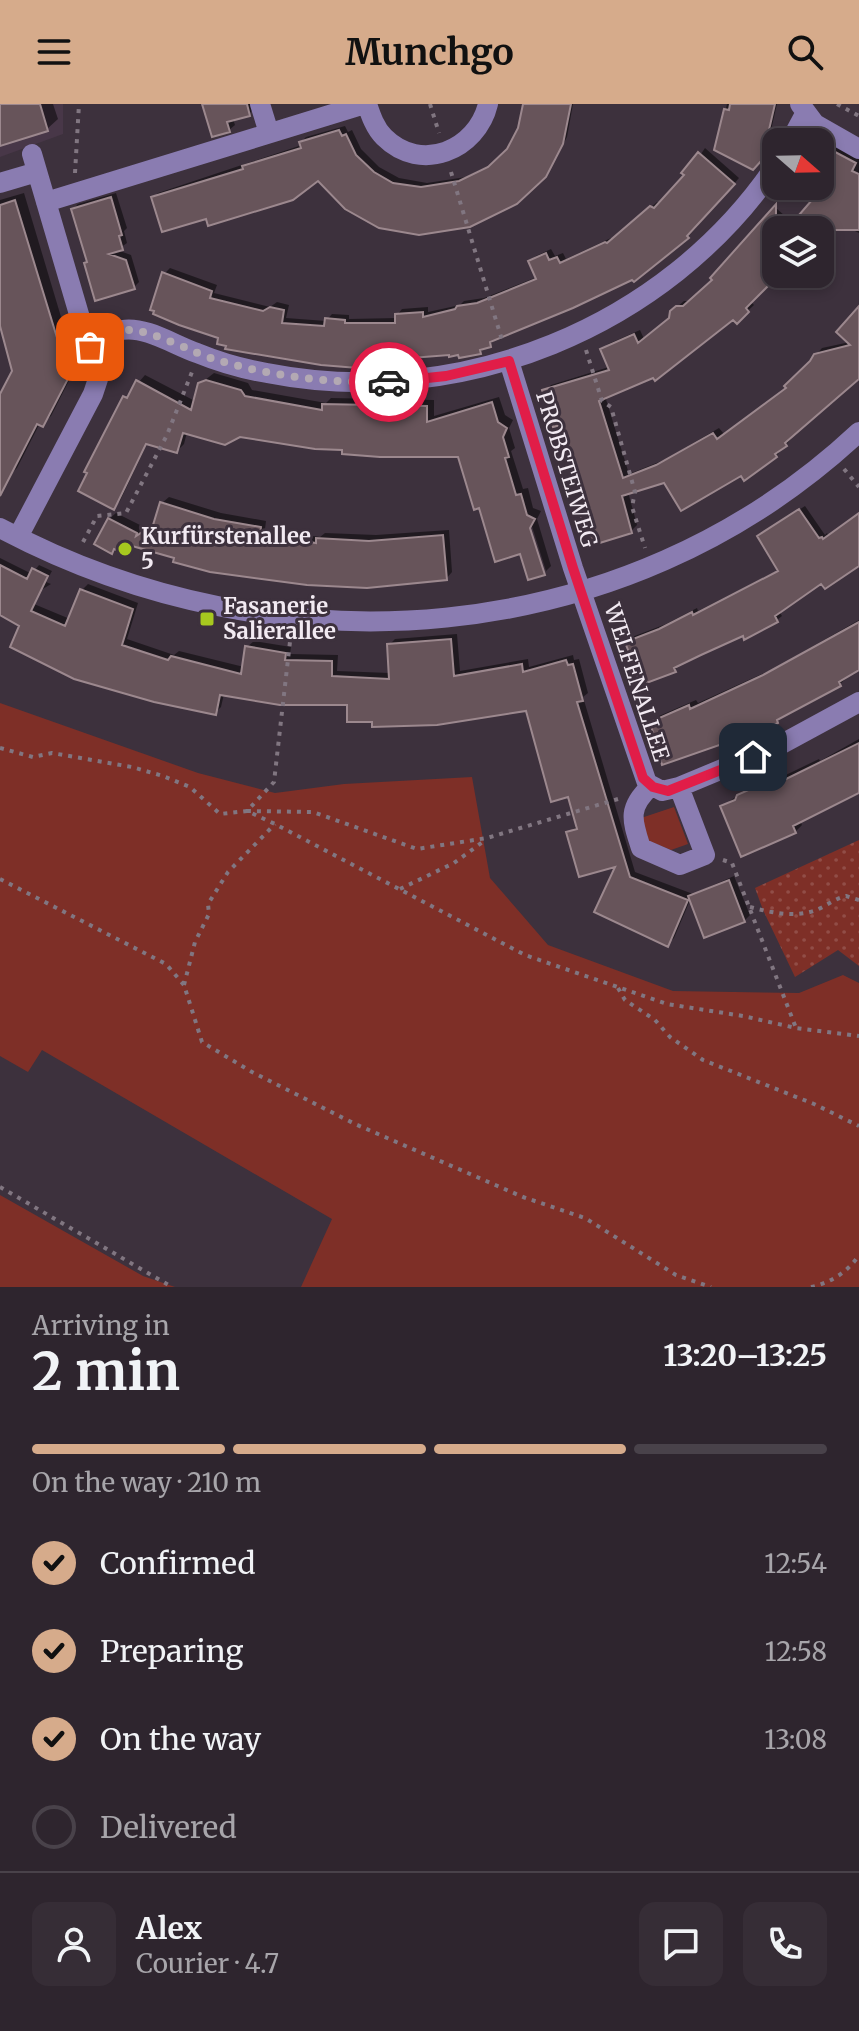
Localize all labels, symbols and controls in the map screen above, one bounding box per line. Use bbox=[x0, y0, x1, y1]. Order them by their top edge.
icon: menu bbox=[32, 30, 76, 74]
text: Munchgo bbox=[345, 30, 514, 75]
icon: search bbox=[783, 30, 827, 74]
north arrow bbox=[762, 128, 834, 200]
map controls bbox=[762, 128, 834, 288]
button: layers bbox=[762, 216, 834, 288]
pin bbox=[56, 313, 124, 381]
icon: bag bbox=[68, 325, 112, 369]
courier bbox=[349, 342, 429, 422]
icon: car bbox=[367, 360, 411, 404]
street label: PROBSTEIWEG bbox=[530, 388, 604, 550]
place label: Kurfürstenallee 5 bbox=[141, 522, 311, 575]
marker: Kurfürstenallee 5 bbox=[116, 540, 134, 558]
place label: Fasanerie Salierallee bbox=[223, 592, 336, 645]
street label: WELFENALLEE bbox=[598, 599, 676, 764]
marker: Fasanerie Salierallee bbox=[198, 610, 216, 628]
pin bbox=[719, 723, 787, 791]
icon: home bbox=[731, 735, 775, 779]
text: Arriving in bbox=[32, 1309, 170, 1342]
text: 13:20–13:25 bbox=[663, 1336, 827, 1374]
text: 2 min bbox=[32, 1339, 180, 1404]
text: On the way · 210 m bbox=[32, 1466, 261, 1499]
icon: check bbox=[32, 1541, 76, 1585]
text: Confirmed bbox=[100, 1544, 255, 1582]
text: 12:54 bbox=[764, 1547, 827, 1580]
icon: check bbox=[32, 1629, 76, 1673]
text: Preparing bbox=[100, 1632, 243, 1670]
text: 12:58 bbox=[765, 1635, 827, 1668]
icon: check bbox=[32, 1717, 76, 1761]
text: On the way bbox=[100, 1720, 261, 1758]
text: 13:08 bbox=[764, 1723, 827, 1756]
text: Delivered bbox=[100, 1808, 237, 1846]
button: person bbox=[32, 1902, 116, 1986]
button: chat bbox=[639, 1902, 723, 1986]
button: phone bbox=[743, 1902, 827, 1986]
text: Alex bbox=[136, 1909, 202, 1947]
text: Courier · 4.7 bbox=[136, 1947, 279, 1980]

